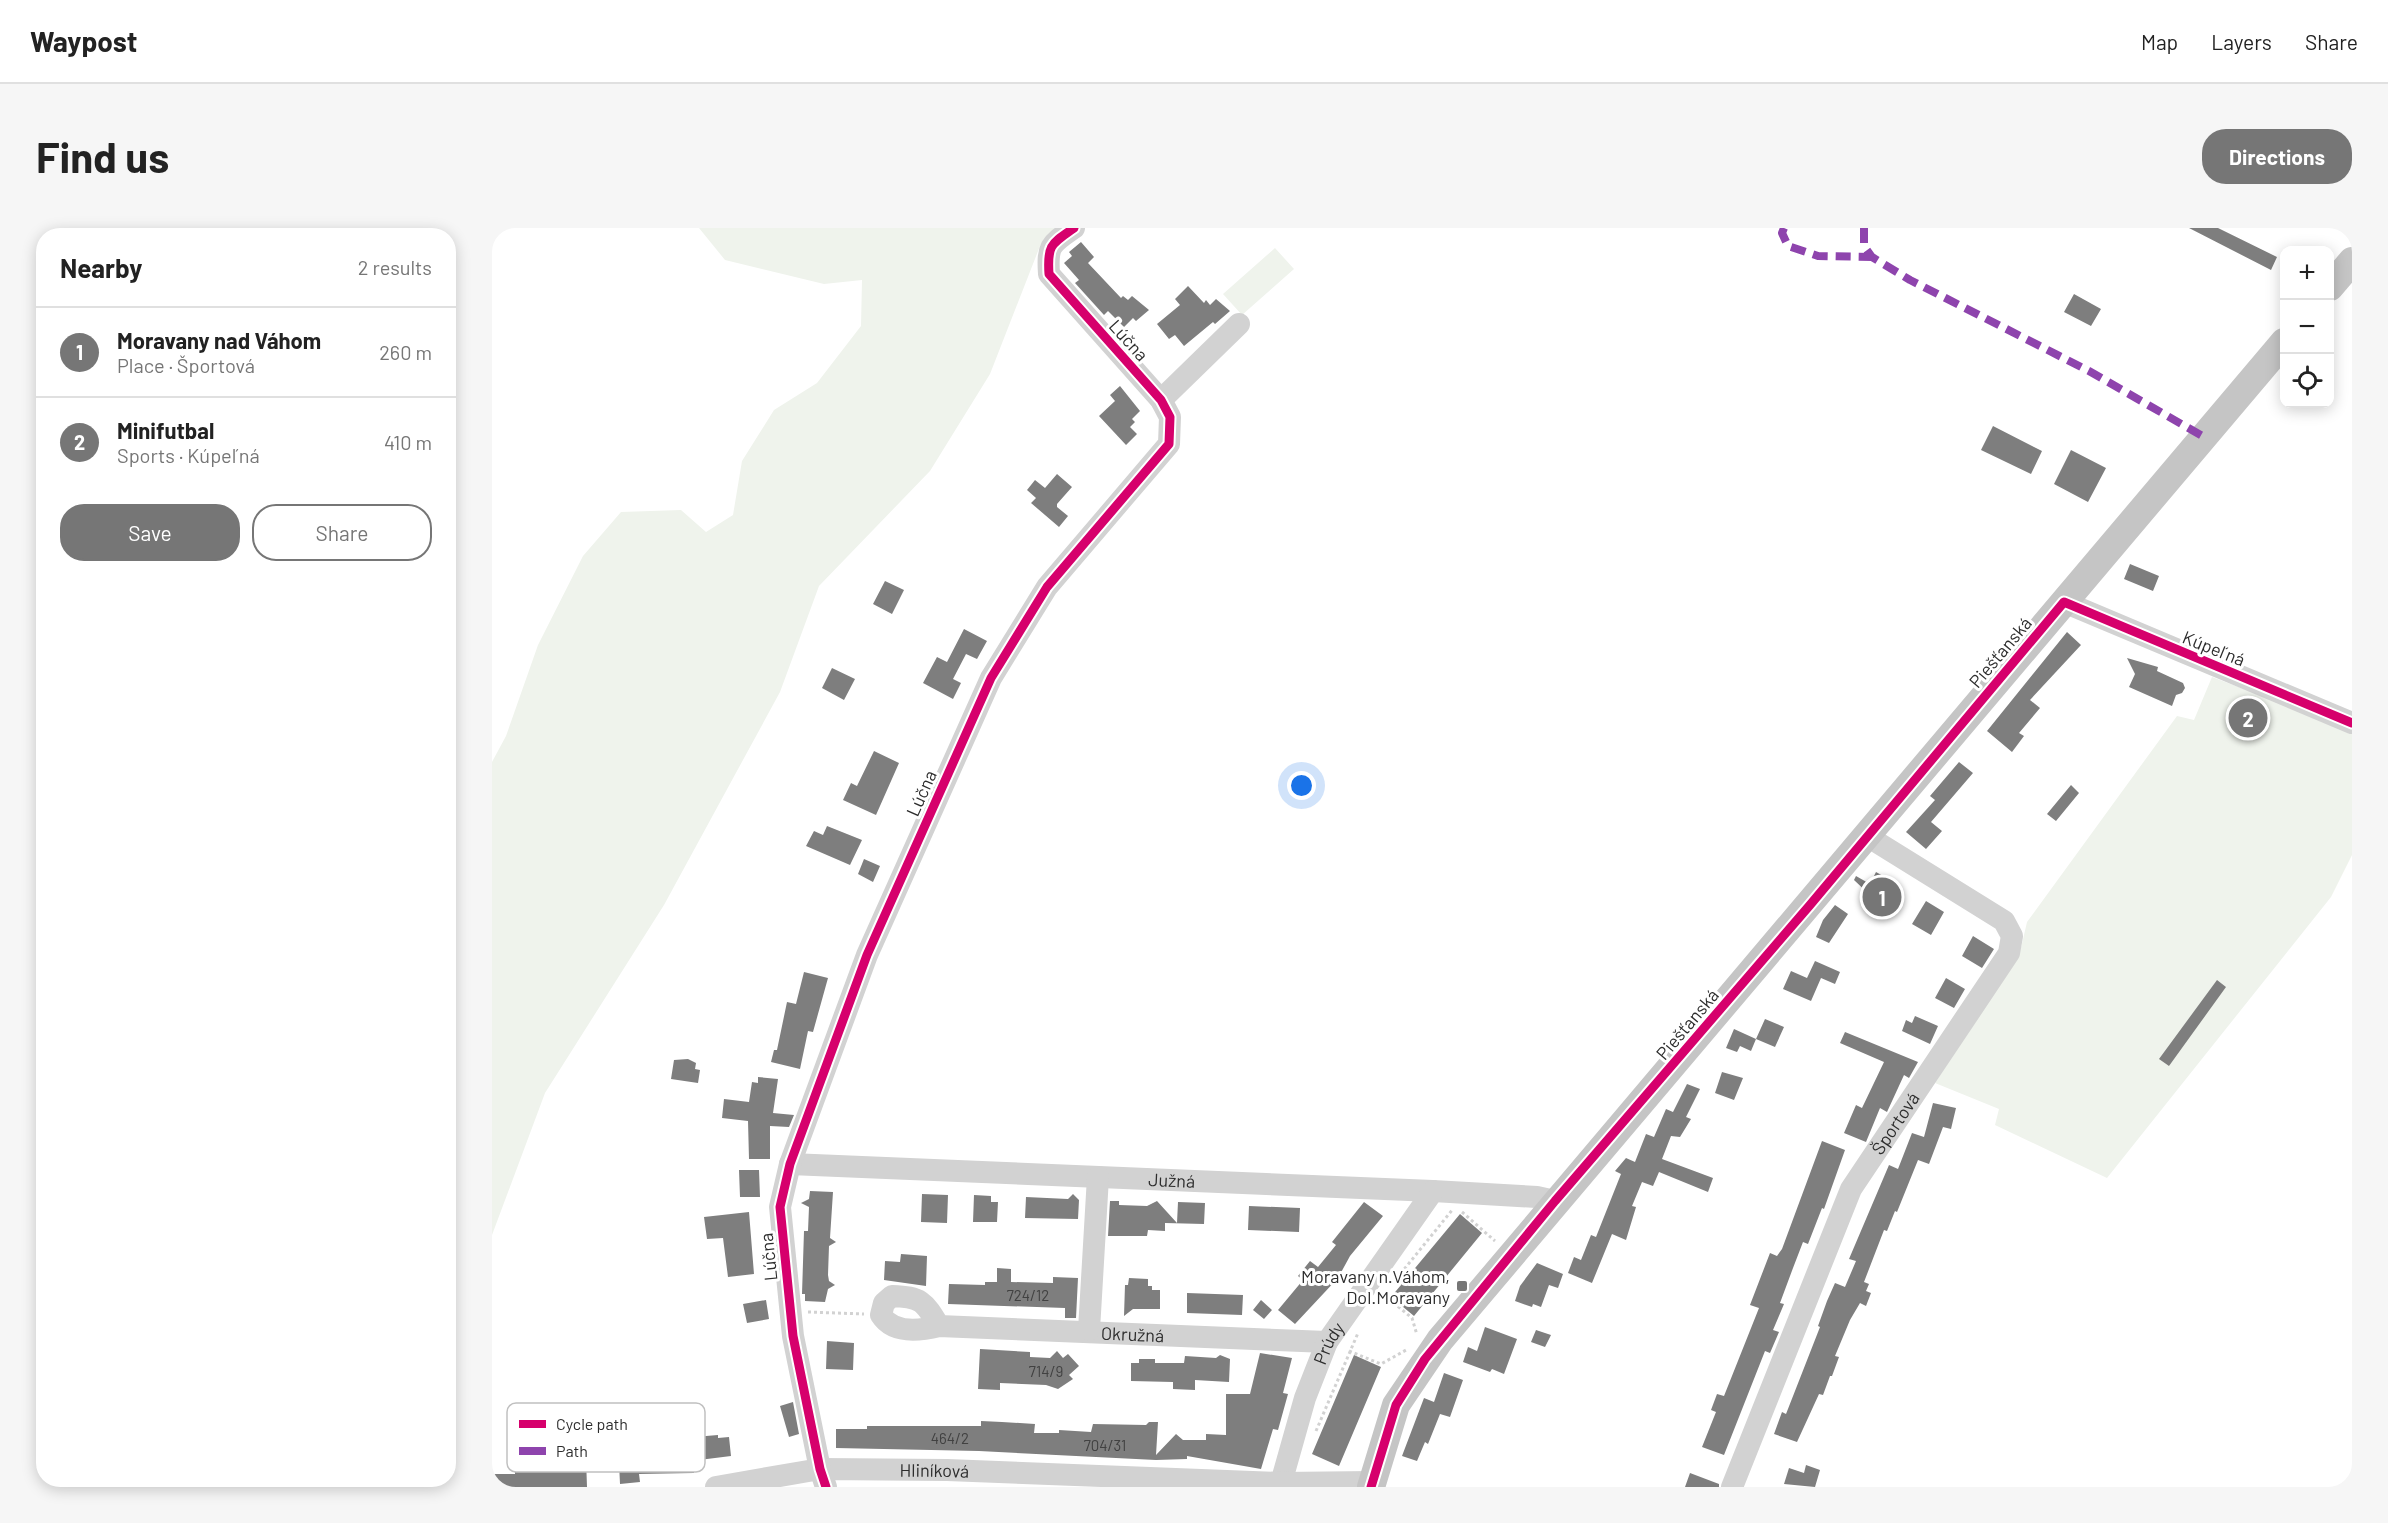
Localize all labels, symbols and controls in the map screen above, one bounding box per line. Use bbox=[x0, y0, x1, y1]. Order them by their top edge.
text: Waypost bbox=[30, 24, 137, 58]
text: Map bbox=[2141, 29, 2178, 54]
text: Layers bbox=[2211, 29, 2272, 54]
text: Share bbox=[2305, 29, 2358, 54]
button: Directions bbox=[2202, 129, 2352, 184]
text: Find us bbox=[36, 131, 169, 181]
map controls bbox=[2280, 246, 2334, 408]
button: + bbox=[2280, 246, 2334, 300]
text: Nearby bbox=[60, 252, 142, 283]
text: 2 results bbox=[358, 255, 432, 279]
button: − bbox=[2280, 300, 2334, 354]
street label: Lúčna bbox=[1105, 315, 1153, 365]
text: Moravany nad Váhom bbox=[117, 327, 321, 353]
text: 1 bbox=[76, 340, 83, 364]
text: 260 m bbox=[379, 340, 432, 364]
text: Place · Športová bbox=[117, 353, 255, 377]
button: locate bbox=[2280, 354, 2334, 408]
text: Minifutbal bbox=[117, 417, 214, 443]
text: 2 bbox=[74, 430, 85, 454]
text: 410 m bbox=[384, 430, 432, 454]
text: Sports · Kúpeľná bbox=[117, 443, 260, 467]
button: Save bbox=[60, 504, 240, 561]
button: Share bbox=[252, 504, 432, 561]
street label: Piešťanská bbox=[1964, 612, 2036, 692]
street label: Kúpeľná bbox=[2180, 626, 2248, 670]
pin: 2 bbox=[2228, 696, 2268, 740]
street label: Lúčna bbox=[901, 767, 941, 819]
your location bbox=[1287, 771, 1316, 800]
pin: 1 bbox=[1862, 874, 1902, 920]
street label: Piešťanská bbox=[1651, 984, 1723, 1064]
street label: Športová bbox=[1866, 1088, 1924, 1159]
street label: Južná bbox=[1148, 1168, 1196, 1192]
street label: Lúčna bbox=[755, 1232, 781, 1282]
place label: Moravany n.Váhom, Dol.Moravany bbox=[1301, 1265, 1450, 1308]
marker: Moravany n.Váhom, Dol.Moravany bbox=[1455, 1279, 1469, 1293]
house number: 724/12 bbox=[1007, 1286, 1049, 1304]
street label: Prúdy bbox=[1308, 1318, 1349, 1367]
street label: Okružná bbox=[1100, 1322, 1165, 1346]
house number: 714/9 bbox=[1029, 1362, 1063, 1380]
legend bbox=[507, 1403, 705, 1472]
text: Cycle path bbox=[556, 1414, 628, 1433]
house number: 464/2 bbox=[931, 1429, 969, 1447]
house number: 704/31 bbox=[1084, 1436, 1126, 1454]
text: Path bbox=[556, 1441, 588, 1460]
street label: Hliníková bbox=[899, 1459, 970, 1482]

